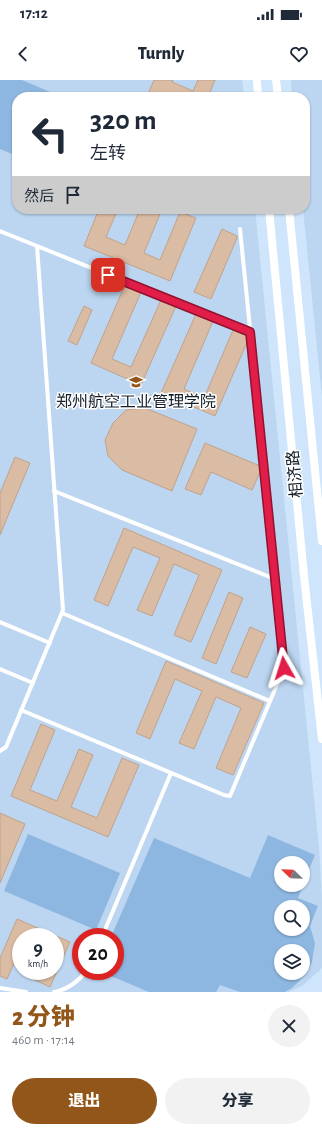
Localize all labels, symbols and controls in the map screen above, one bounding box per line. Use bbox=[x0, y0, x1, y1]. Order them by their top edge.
text: 17:12 bbox=[20, 6, 48, 21]
icon: back bbox=[12, 43, 34, 65]
icon: heart bbox=[288, 43, 310, 65]
text: Turnly bbox=[138, 45, 184, 63]
text: 320 m bbox=[90, 107, 157, 135]
icon: left bbox=[24, 108, 76, 160]
text: 左转 bbox=[90, 145, 126, 163]
icon: arrive bbox=[62, 184, 84, 206]
text: 然后 bbox=[24, 189, 54, 204]
pin bbox=[91, 258, 125, 292]
icon: arrive bbox=[97, 264, 119, 286]
school or university icon: 郑州航空工业管理学院 bbox=[128, 374, 144, 390]
place label: 郑州航空工业管理学院 bbox=[56, 393, 216, 410]
street label: 相济路 bbox=[284, 449, 305, 499]
position arrow bbox=[263, 647, 305, 689]
north arrow bbox=[274, 856, 310, 892]
map controls bbox=[274, 856, 310, 980]
button: search bbox=[274, 900, 310, 936]
speed limit sign: 20 bbox=[72, 928, 124, 980]
text: 9 bbox=[33, 939, 43, 959]
button: layers bbox=[274, 944, 310, 980]
text: km/h bbox=[28, 959, 48, 969]
button: close bbox=[268, 1005, 310, 1047]
text: 2 分钟 bbox=[12, 1006, 75, 1030]
text: 460 m · 17:14 bbox=[12, 1034, 75, 1047]
button: 退出 bbox=[12, 1078, 157, 1124]
button: 分享 bbox=[165, 1078, 310, 1124]

